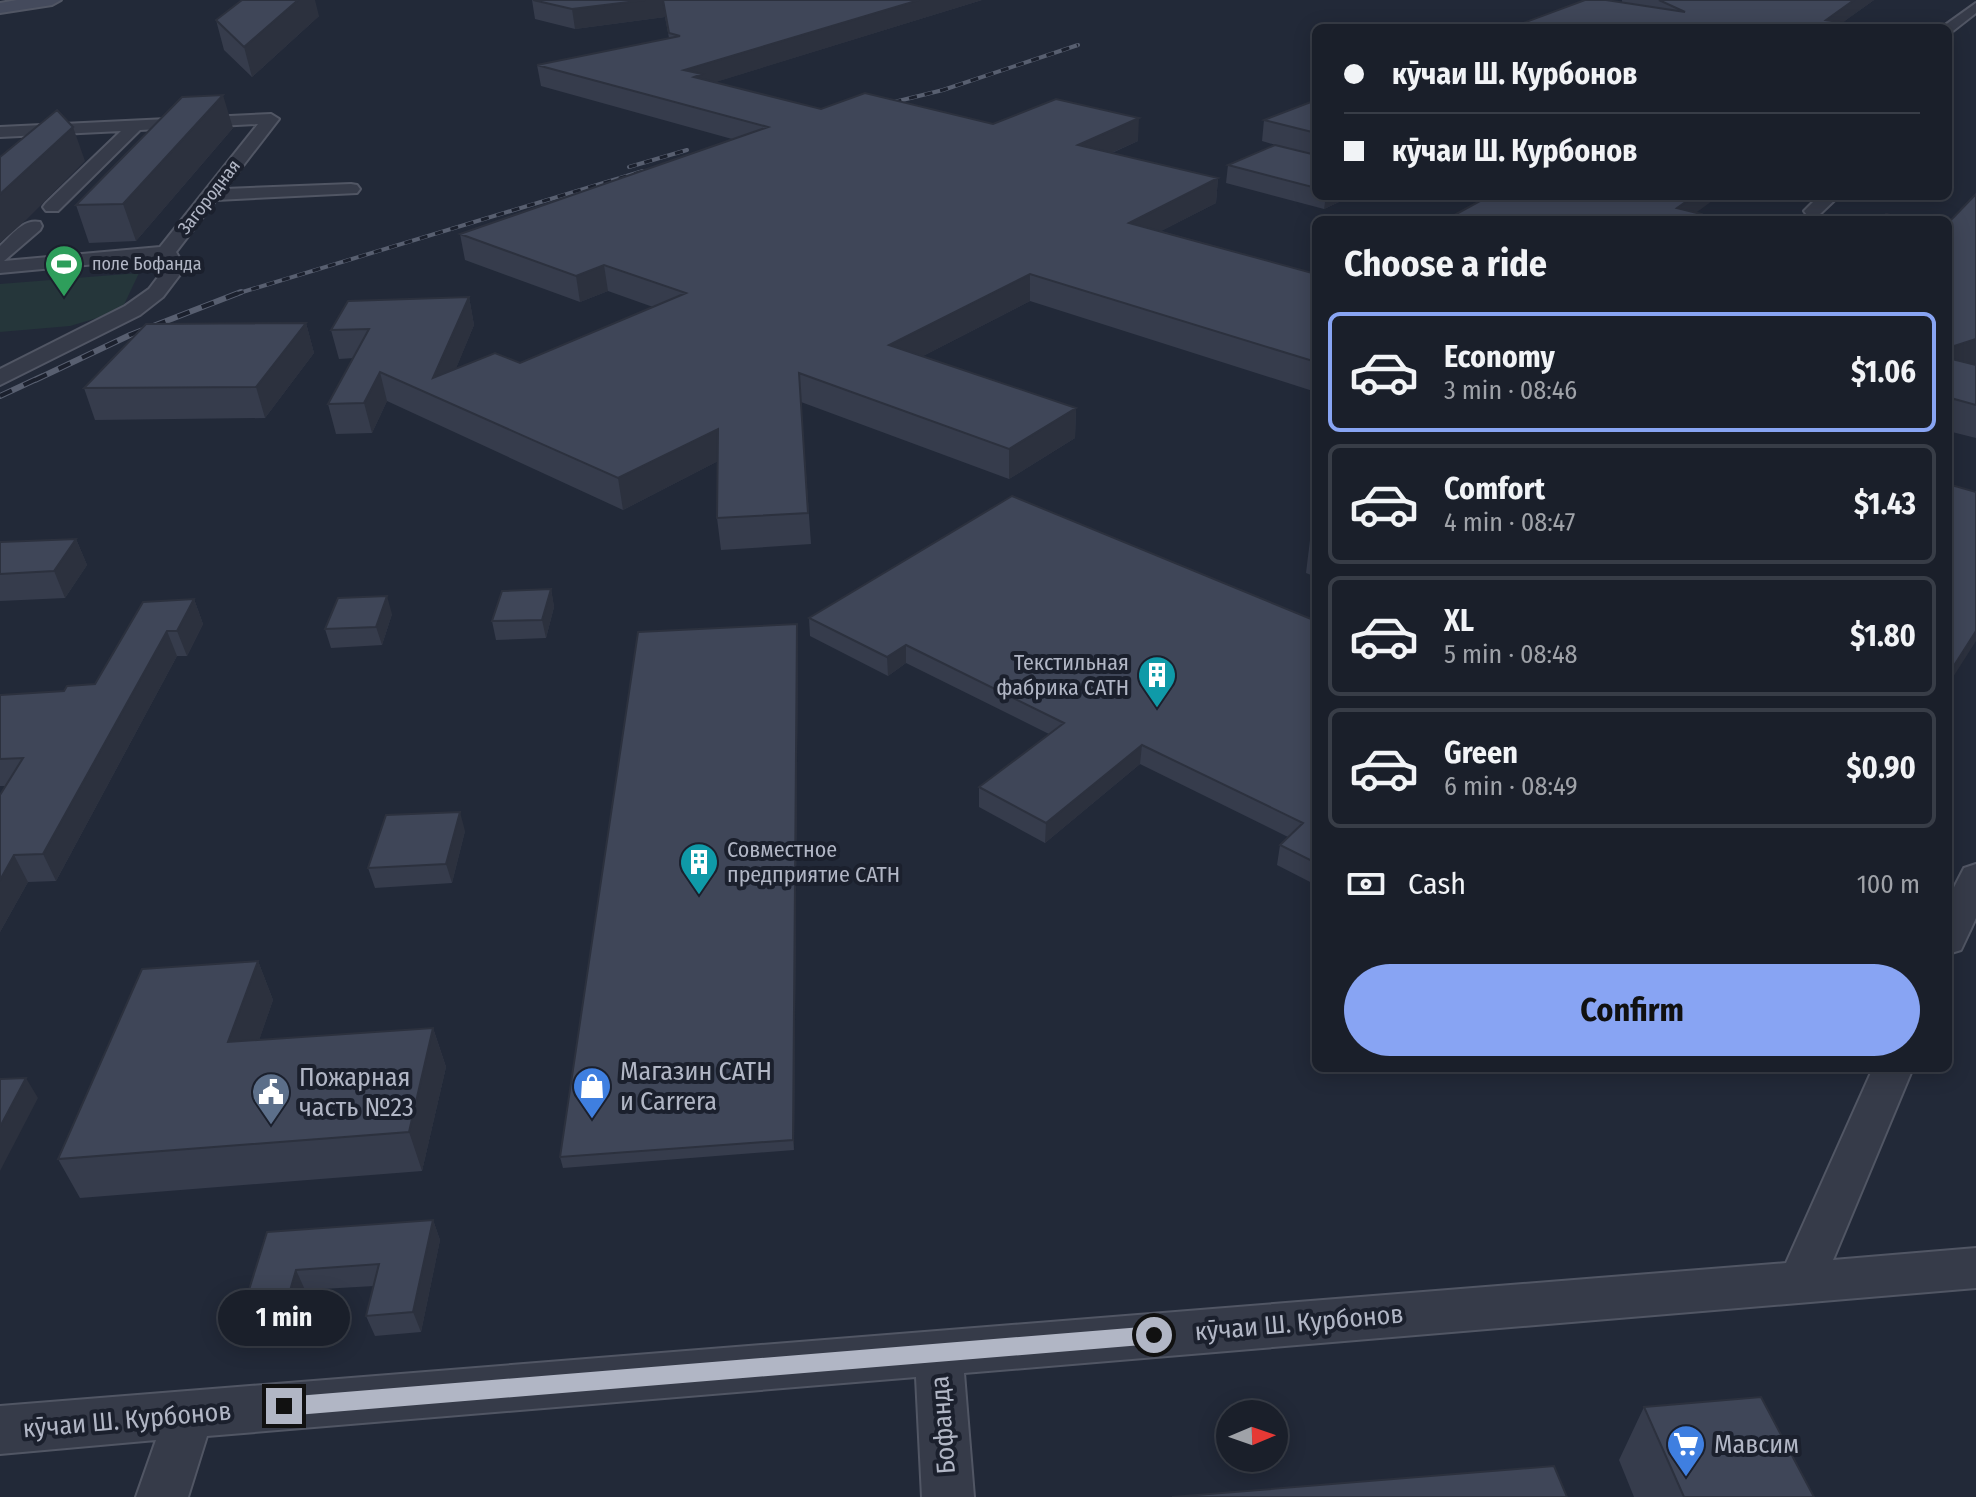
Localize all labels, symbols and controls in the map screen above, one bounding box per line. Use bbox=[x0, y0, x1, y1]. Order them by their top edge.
text: кӯчаи Ш. Курбонов bbox=[1392, 56, 1637, 92]
text: кӯчаи Ш. Курбонов bbox=[1392, 133, 1637, 169]
street label: Загородная bbox=[173, 155, 245, 239]
text: Choose a ride bbox=[1344, 242, 1547, 286]
sports icon: поле Бофанда bbox=[43, 243, 85, 298]
place label: поле Бофанда bbox=[92, 253, 202, 275]
icon: car bbox=[1348, 336, 1420, 408]
text: Economy bbox=[1444, 339, 1555, 375]
text: $1.06 bbox=[1851, 354, 1916, 390]
text: 3 min · 08:46 bbox=[1444, 375, 1577, 406]
icon: car bbox=[1348, 468, 1420, 540]
text: Comfort bbox=[1444, 471, 1545, 507]
text: $1.43 bbox=[1854, 486, 1916, 522]
text: 4 min · 08:47 bbox=[1444, 507, 1575, 538]
icon: car bbox=[1348, 600, 1420, 672]
text: XL bbox=[1444, 603, 1474, 639]
text: $1.80 bbox=[1850, 618, 1916, 654]
text: 5 min · 08:48 bbox=[1444, 639, 1578, 670]
place label: Текстильная фабрика САТН bbox=[996, 649, 1129, 701]
building icon: Текстильная фабрика САТН bbox=[1136, 654, 1178, 709]
icon: car bbox=[1348, 732, 1420, 804]
text: Green bbox=[1444, 735, 1518, 771]
text: $0.90 bbox=[1847, 750, 1916, 786]
text: 6 min · 08:49 bbox=[1444, 771, 1578, 802]
place label: Совместное предприятие CATH bbox=[727, 836, 900, 888]
building icon: Совместное предприятие CATH bbox=[678, 841, 720, 896]
icon: cash bbox=[1344, 862, 1388, 906]
text: Cash bbox=[1408, 866, 1466, 902]
text: 100 m bbox=[1857, 869, 1920, 900]
button: Confirm bbox=[1344, 964, 1920, 1056]
place label: Магазин САТН и Carrera bbox=[620, 1056, 772, 1117]
place label: Пожарная часть №23 bbox=[299, 1062, 414, 1123]
shop icon: Магазин САТН и Carrera bbox=[571, 1065, 613, 1120]
public building icon: Пожарная часть №23 bbox=[250, 1071, 292, 1126]
callout: 1 min bbox=[218, 1290, 350, 1346]
street label: кӯчаи Ш. Курбонов bbox=[1193, 1298, 1405, 1348]
text: 1 min bbox=[256, 1302, 312, 1333]
route start bbox=[1136, 1317, 1172, 1353]
street label: Бофанда bbox=[924, 1375, 962, 1475]
route end bbox=[266, 1388, 302, 1424]
street label: кӯчаи Ш. Курбонов bbox=[21, 1395, 233, 1445]
north arrow bbox=[1216, 1400, 1288, 1472]
map controls bbox=[1216, 1400, 1288, 1472]
supermarket icon: Мавсим bbox=[1665, 1423, 1707, 1478]
place label: Мавсим bbox=[1714, 1429, 1799, 1460]

